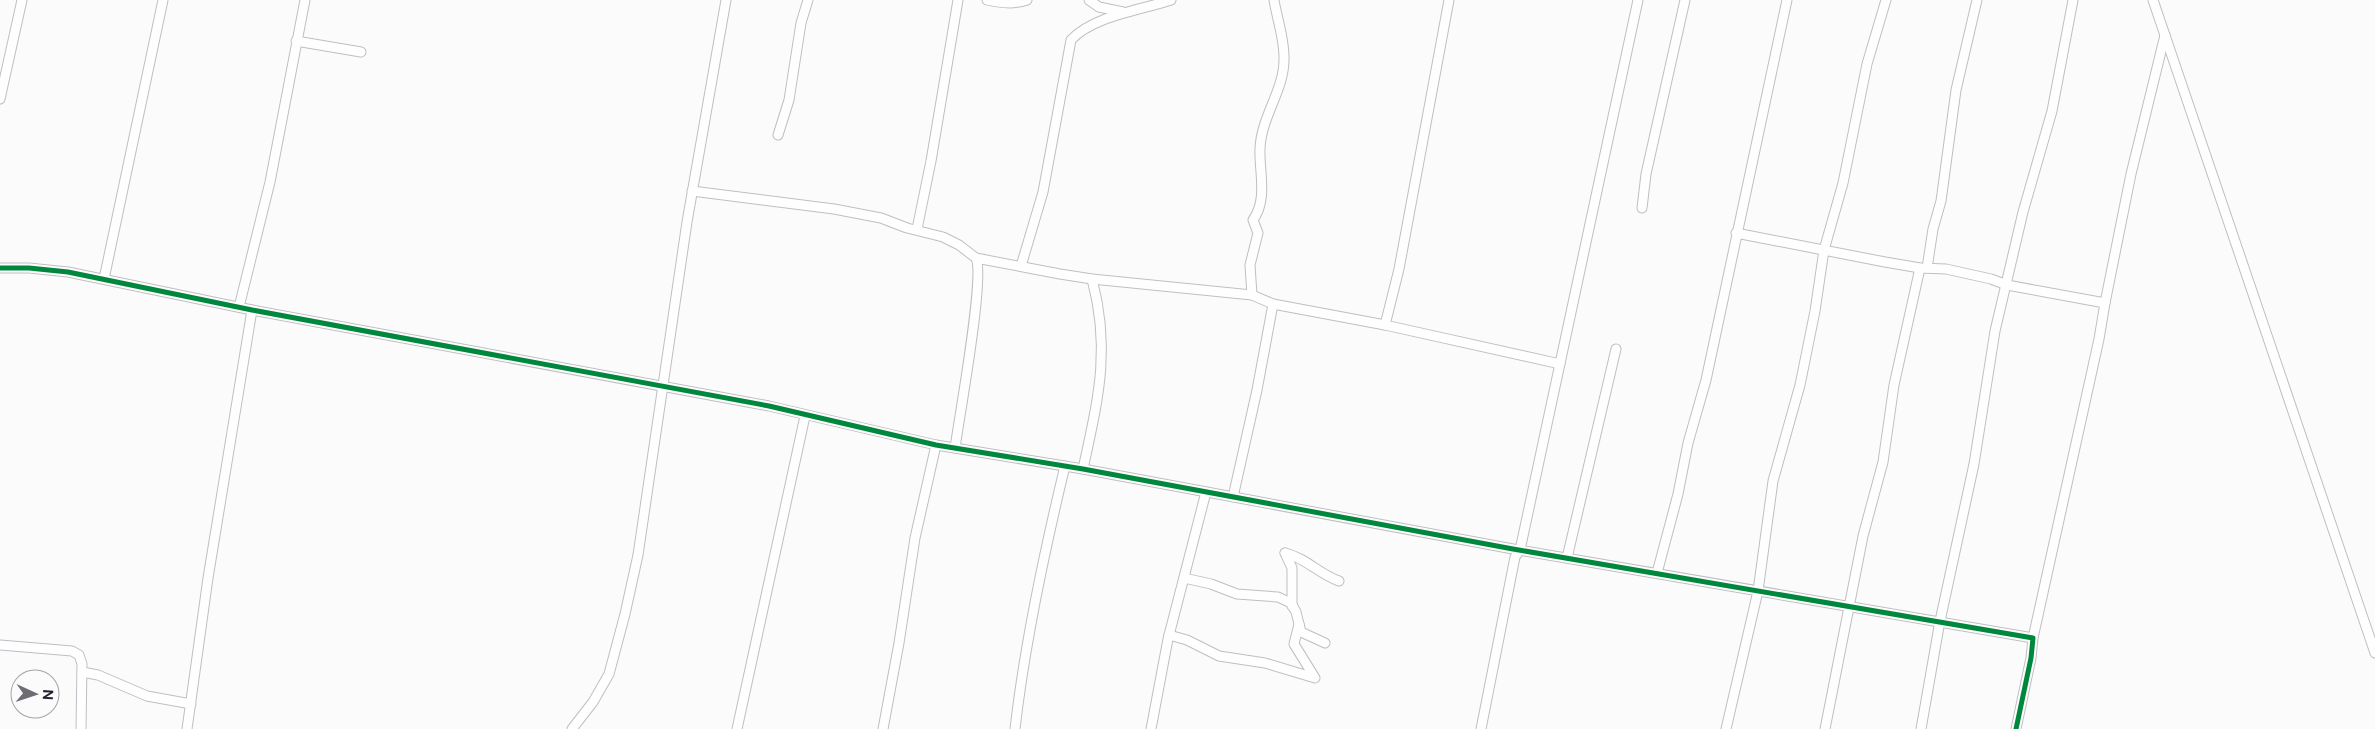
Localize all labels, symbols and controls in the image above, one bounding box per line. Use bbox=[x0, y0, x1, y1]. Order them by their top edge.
north arrow bbox=[10, 669, 60, 719]
text: N bbox=[40, 689, 56, 701]

